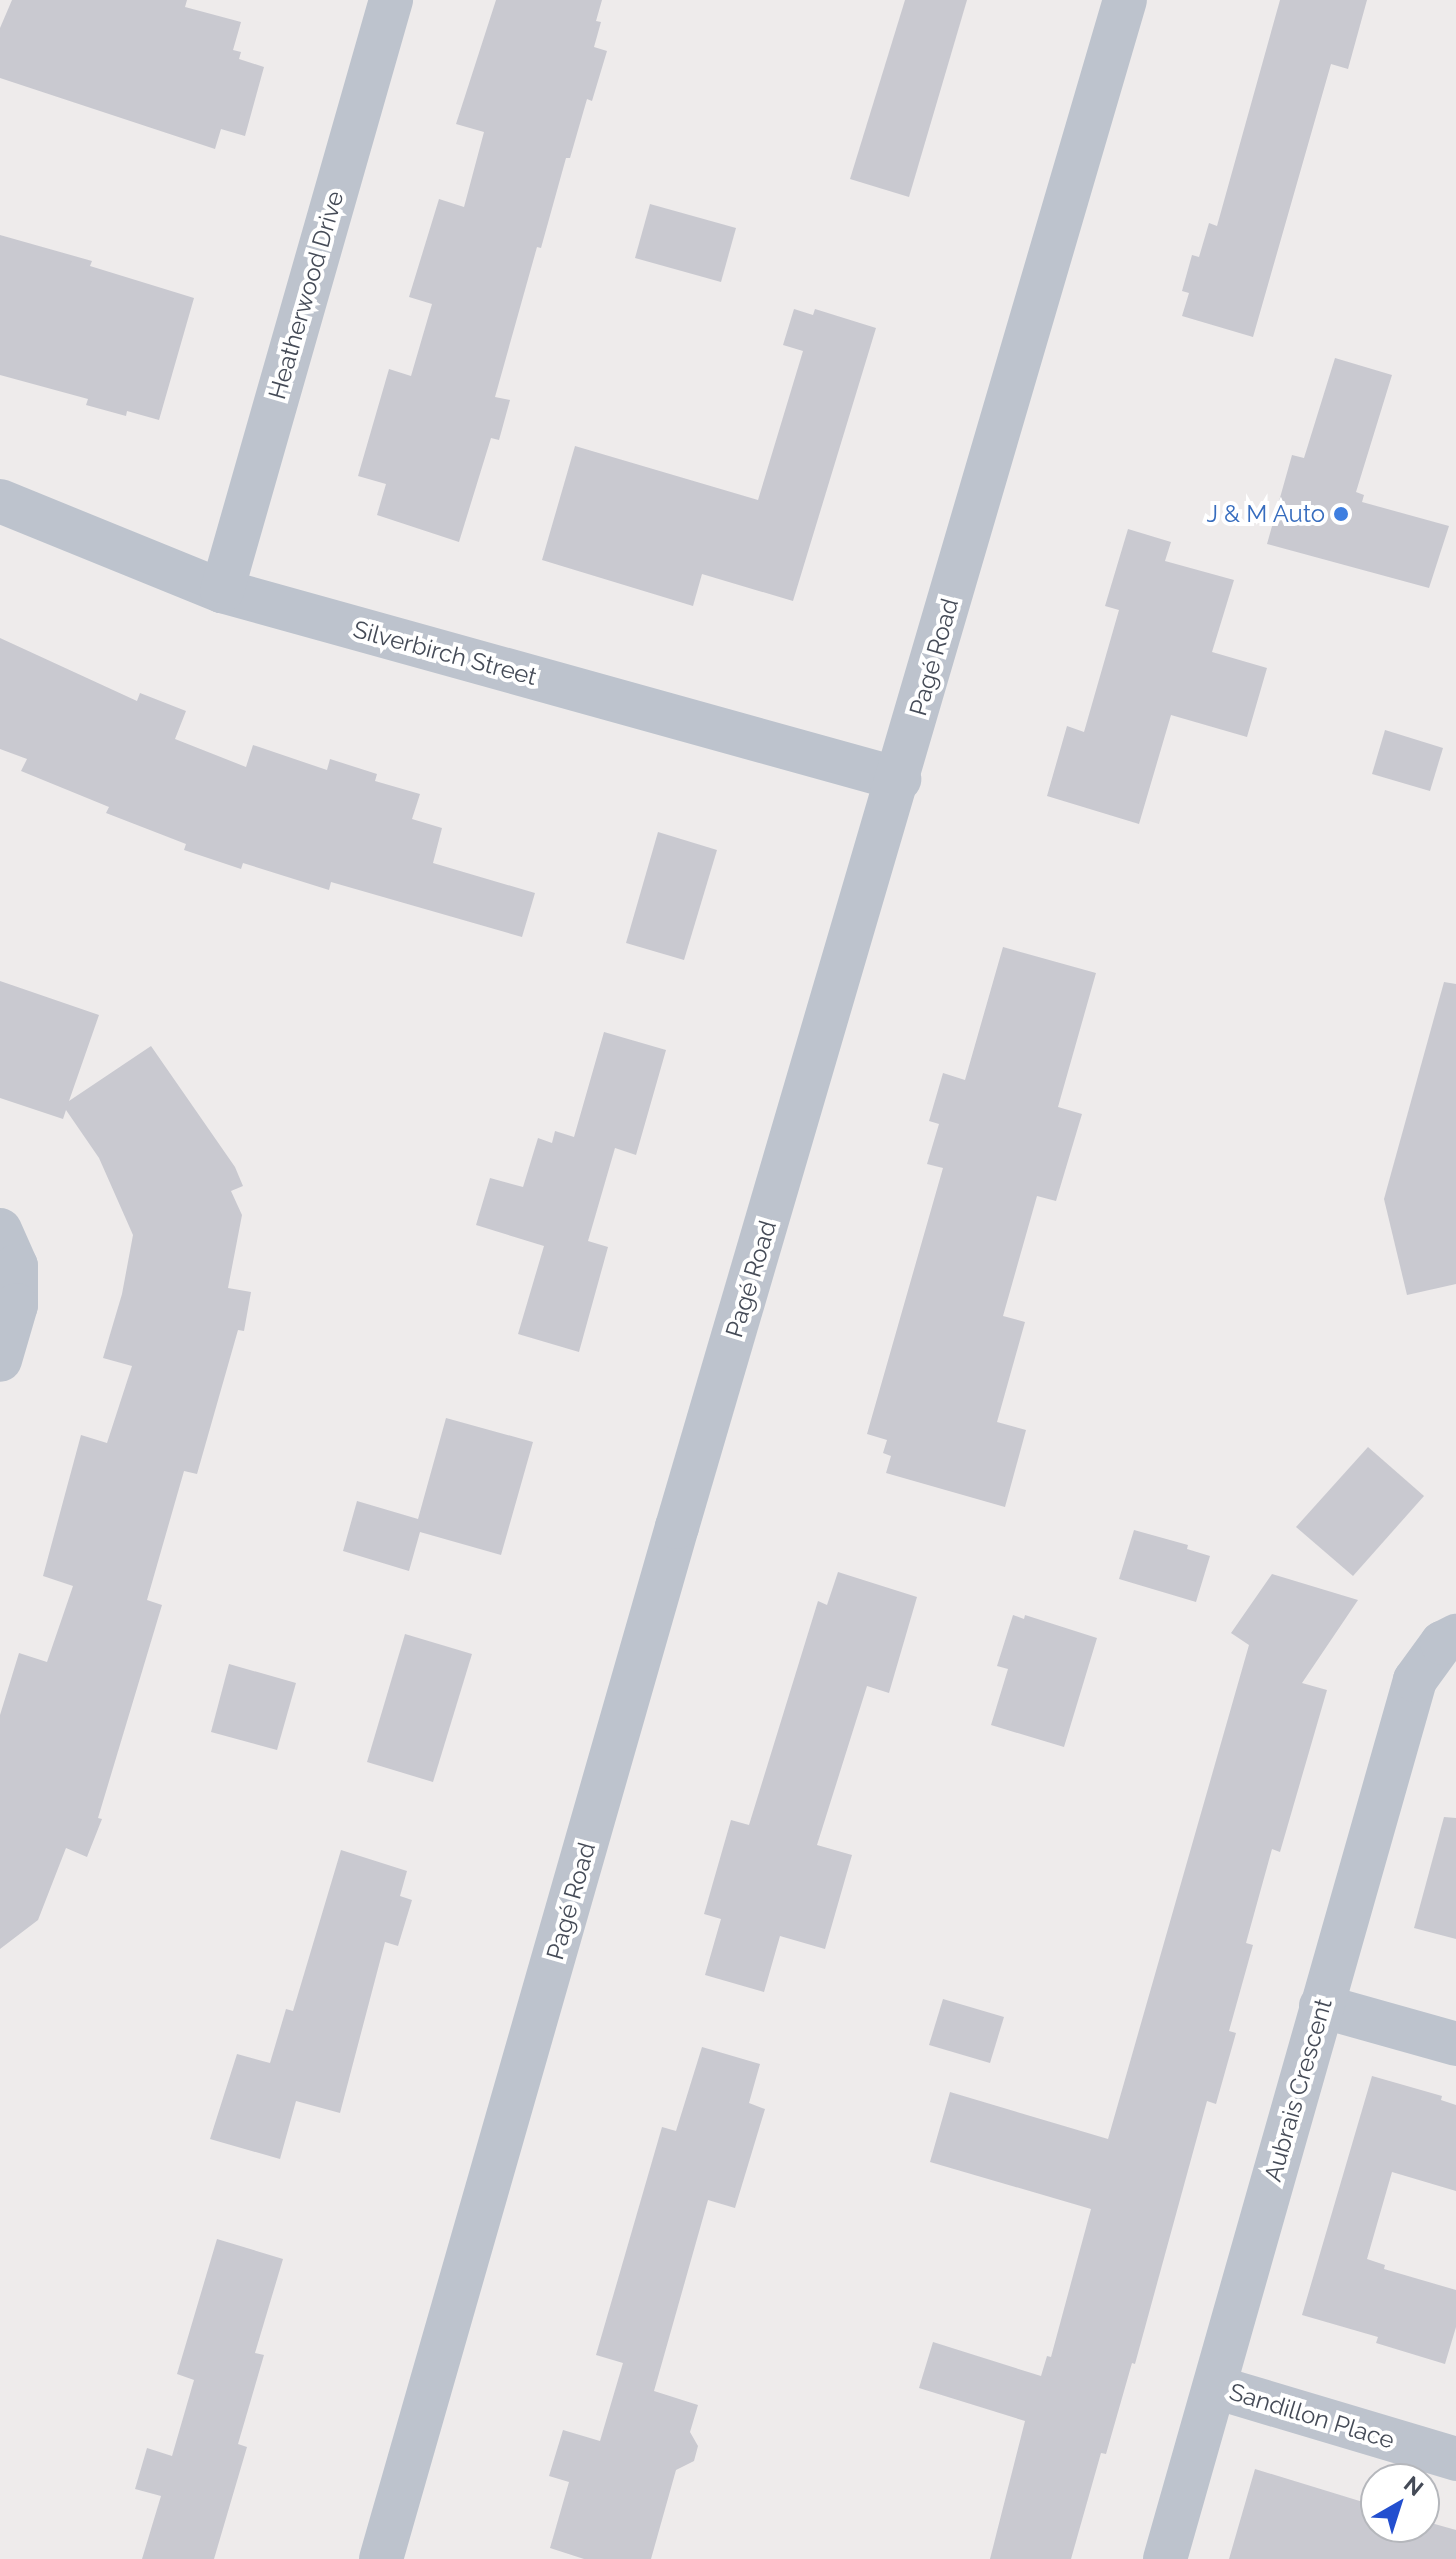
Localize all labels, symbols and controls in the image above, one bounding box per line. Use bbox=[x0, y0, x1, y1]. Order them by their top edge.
street label: Heatherwood Drive bbox=[263, 188, 349, 402]
place label: J & M Auto bbox=[1206, 500, 1325, 528]
marker: J & M Auto bbox=[1332, 505, 1350, 523]
street label: Pagé Road bbox=[904, 595, 964, 719]
street label: Silverbirch Street bbox=[350, 615, 540, 691]
street label: Pagé Road bbox=[720, 1217, 782, 1341]
street label: Pagé Road bbox=[541, 1839, 601, 1963]
street label: Aubrais Crescent bbox=[1258, 1995, 1338, 2185]
street label: Sandillon Place bbox=[1226, 2377, 1398, 2455]
north arrow bbox=[1360, 2463, 1440, 2543]
text: N bbox=[1399, 2471, 1429, 2501]

